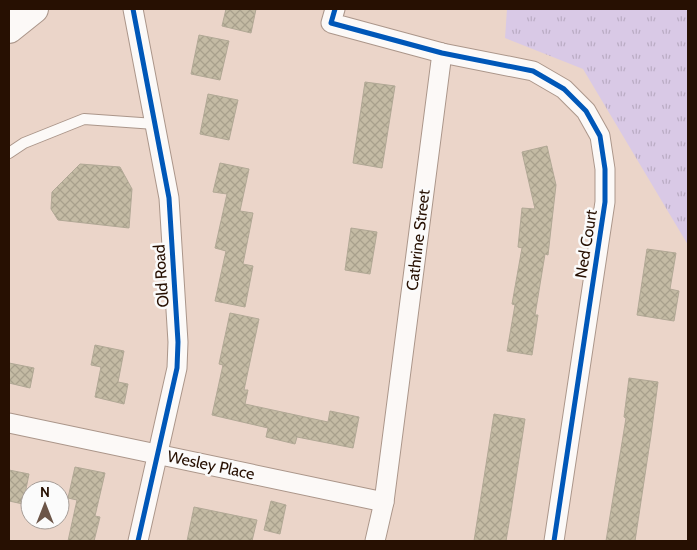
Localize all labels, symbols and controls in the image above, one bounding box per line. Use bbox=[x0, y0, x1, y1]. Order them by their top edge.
street label: Cathrine Street bbox=[402, 188, 434, 292]
street label: Ned Court bbox=[571, 208, 601, 280]
street label: Old Road bbox=[149, 244, 173, 308]
street label: Wesley Place bbox=[166, 446, 256, 484]
north arrow bbox=[20, 480, 70, 530]
text: N bbox=[40, 483, 50, 501]

